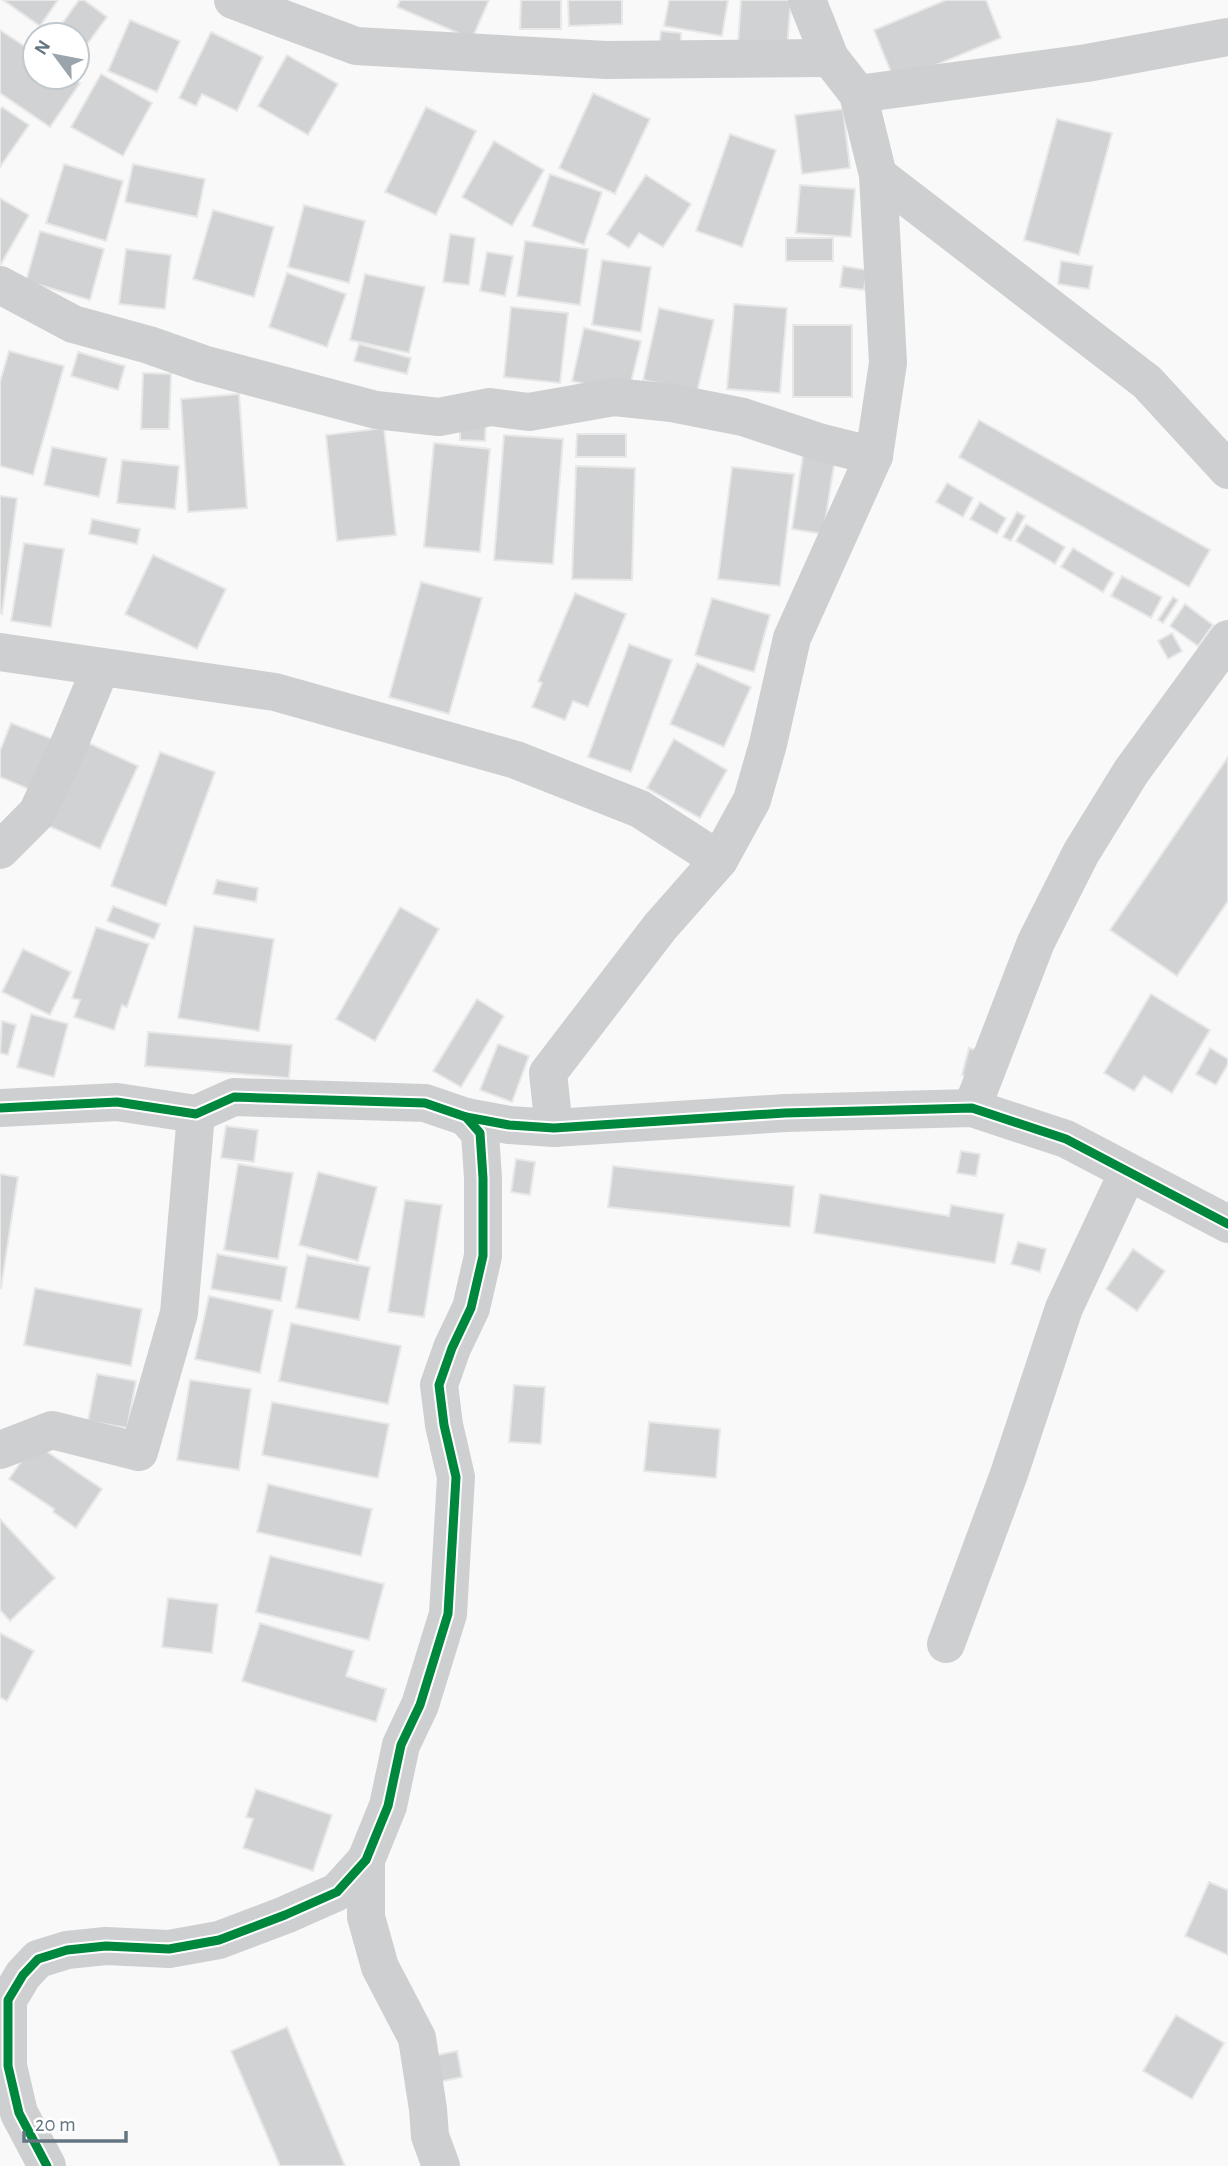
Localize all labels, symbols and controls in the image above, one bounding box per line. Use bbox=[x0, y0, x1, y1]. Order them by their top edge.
north arrow bbox=[21, 21, 91, 91]
text: N bbox=[31, 37, 54, 58]
scale bar bbox=[24, 2100, 126, 2144]
text: 20 m bbox=[35, 2114, 76, 2135]

